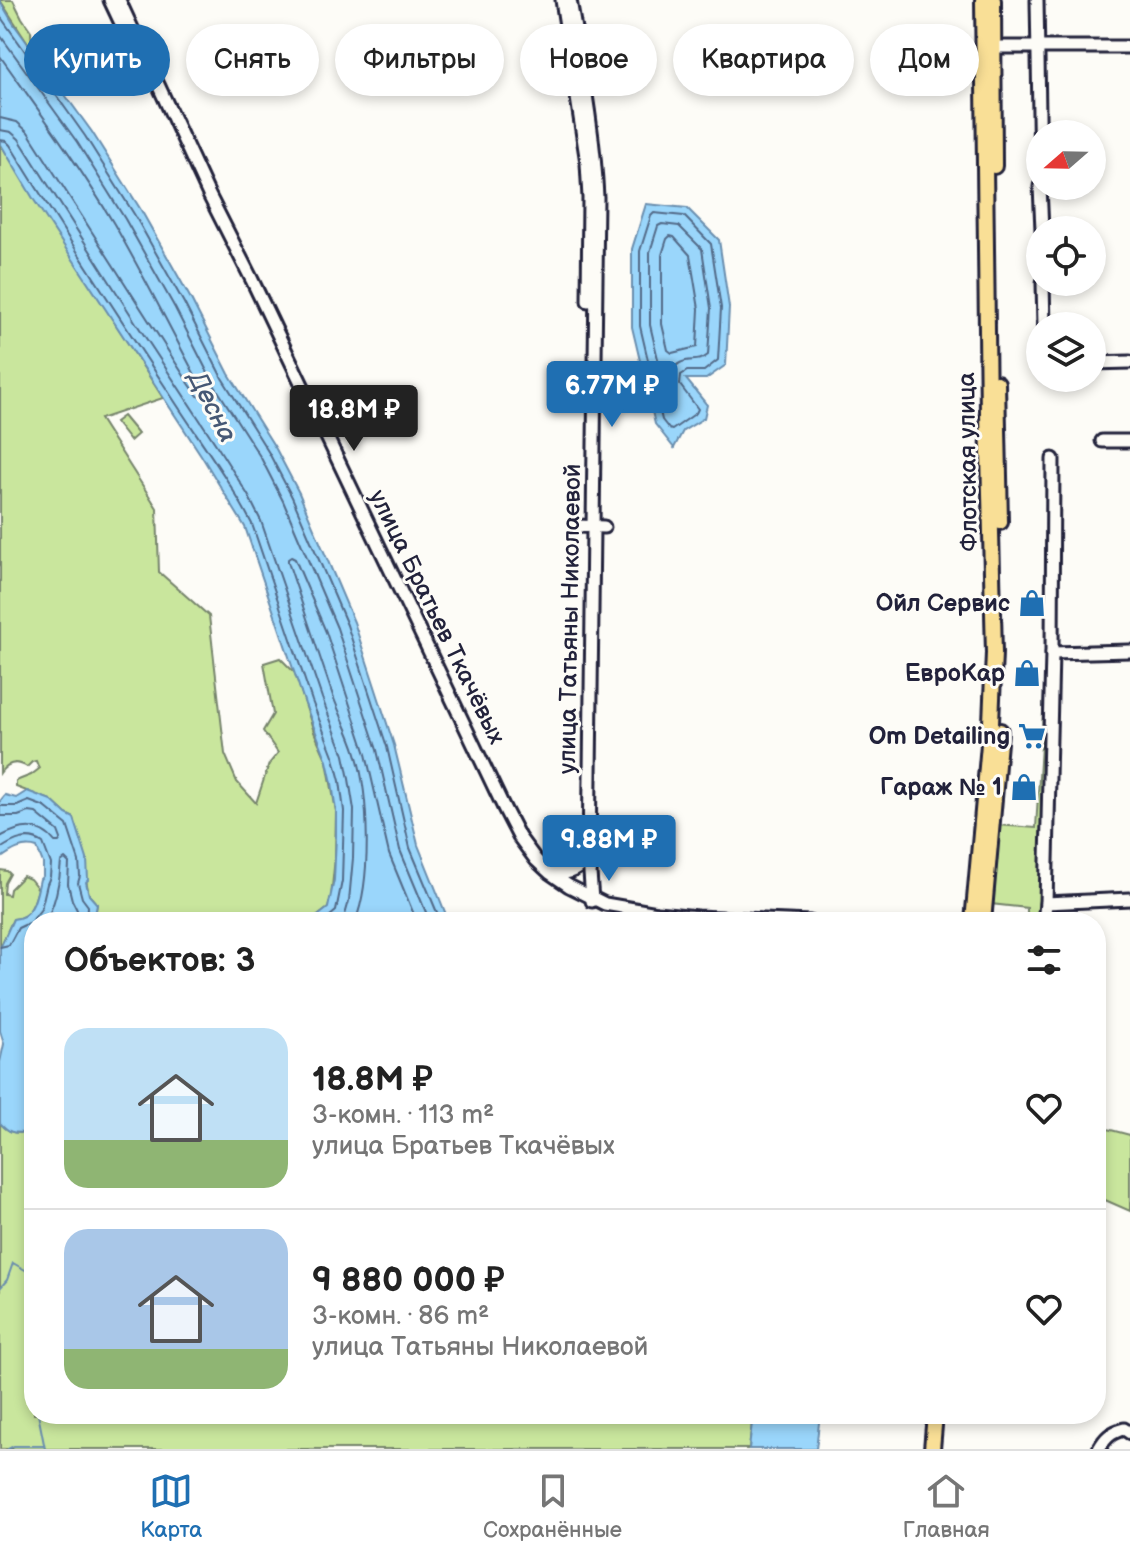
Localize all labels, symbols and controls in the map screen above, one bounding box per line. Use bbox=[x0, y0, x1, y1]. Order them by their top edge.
chip: Купить bbox=[24, 24, 170, 96]
chip: Снять bbox=[186, 24, 319, 96]
chip: Фильтры bbox=[335, 24, 504, 96]
chip: Новое bbox=[520, 24, 657, 96]
chip: Квартира bbox=[673, 24, 854, 96]
chip: Дом bbox=[870, 24, 979, 96]
north arrow bbox=[1026, 120, 1106, 200]
map controls bbox=[1026, 120, 1106, 392]
button: locate bbox=[1026, 216, 1106, 296]
button: layers bbox=[1026, 312, 1106, 392]
pin: 6.77M ₽ bbox=[538, 361, 686, 429]
water label: Десна bbox=[180, 364, 243, 448]
text: 6.77M ₽ bbox=[565, 371, 659, 402]
street label: Флотская улица bbox=[952, 372, 984, 552]
pin: 18.8M ₽ bbox=[280, 385, 428, 453]
text: 18.8M ₽ bbox=[308, 395, 400, 426]
street label: улица Татьяны Николаевой bbox=[553, 464, 587, 774]
street label: улица Братьев Ткачёвых bbox=[363, 485, 511, 749]
shop icon: Ойл Сервис bbox=[1017, 588, 1047, 618]
place label: Ойл Сервис bbox=[876, 589, 1010, 618]
shop icon: ЕвроКар bbox=[1012, 658, 1042, 688]
place label: ЕвроКар bbox=[905, 659, 1005, 688]
supermarket icon: Om Detailing bbox=[1017, 721, 1047, 751]
place label: Om Detailing bbox=[869, 722, 1010, 751]
shop icon: Гараж № 1 bbox=[1009, 772, 1039, 802]
place label: Гараж № 1 bbox=[880, 773, 1002, 802]
pin: 9.88M ₽ bbox=[535, 815, 683, 883]
text: 9.88M ₽ bbox=[561, 825, 657, 856]
icon: filters bbox=[1022, 938, 1066, 982]
text: Объектов: 3 bbox=[64, 940, 255, 981]
text: 18.8M ₽ bbox=[312, 1059, 433, 1100]
icon: home bbox=[128, 1060, 224, 1156]
icon: heart bbox=[1022, 1086, 1066, 1130]
text: 3-комн. · 113 m² bbox=[312, 1100, 494, 1131]
text: улица Братьев Ткачёвых bbox=[312, 1131, 615, 1162]
text: 9 880 000 ₽ bbox=[312, 1260, 505, 1301]
icon: home bbox=[128, 1261, 224, 1357]
icon: heart bbox=[1022, 1287, 1066, 1331]
text: 3-комн. · 86 m² bbox=[312, 1301, 489, 1332]
text: улица Татьяны Николаевой bbox=[312, 1332, 648, 1363]
tab: Карта bbox=[140, 1469, 202, 1544]
tab: Сохранённые bbox=[483, 1469, 622, 1544]
tab: Главная bbox=[903, 1469, 990, 1544]

